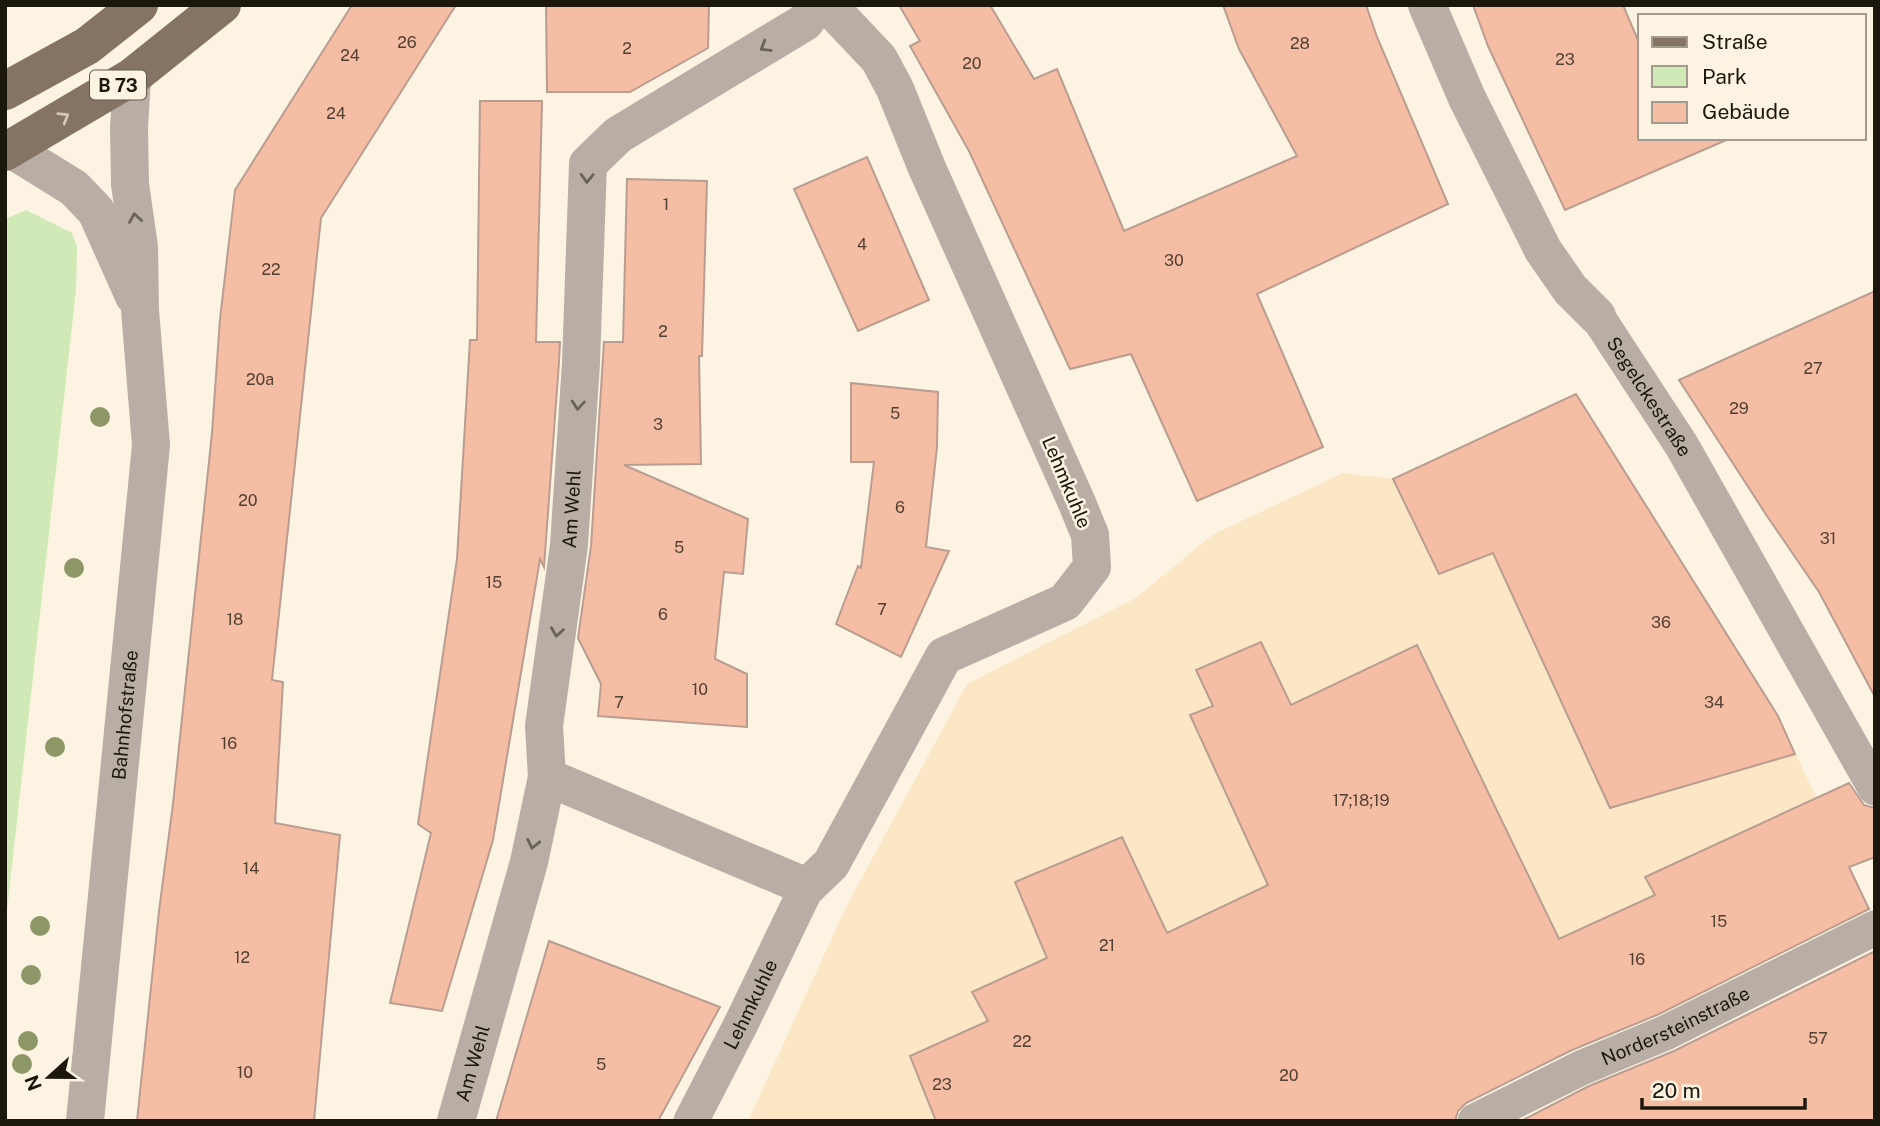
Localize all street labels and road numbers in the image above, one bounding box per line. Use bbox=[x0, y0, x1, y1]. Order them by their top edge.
road number: B 73 bbox=[90, 70, 146, 100]
street label: Segelckestraße bbox=[1602, 332, 1696, 460]
street label: Lehmkuhle bbox=[1038, 433, 1096, 531]
street label: Am Wehl bbox=[558, 469, 585, 549]
street label: Bahnhofstraße bbox=[107, 649, 142, 781]
street label: Lehmkuhle bbox=[719, 956, 782, 1053]
street label: Nordersteinstraße bbox=[1598, 982, 1753, 1069]
street label: Am Wehl bbox=[451, 1022, 494, 1104]

